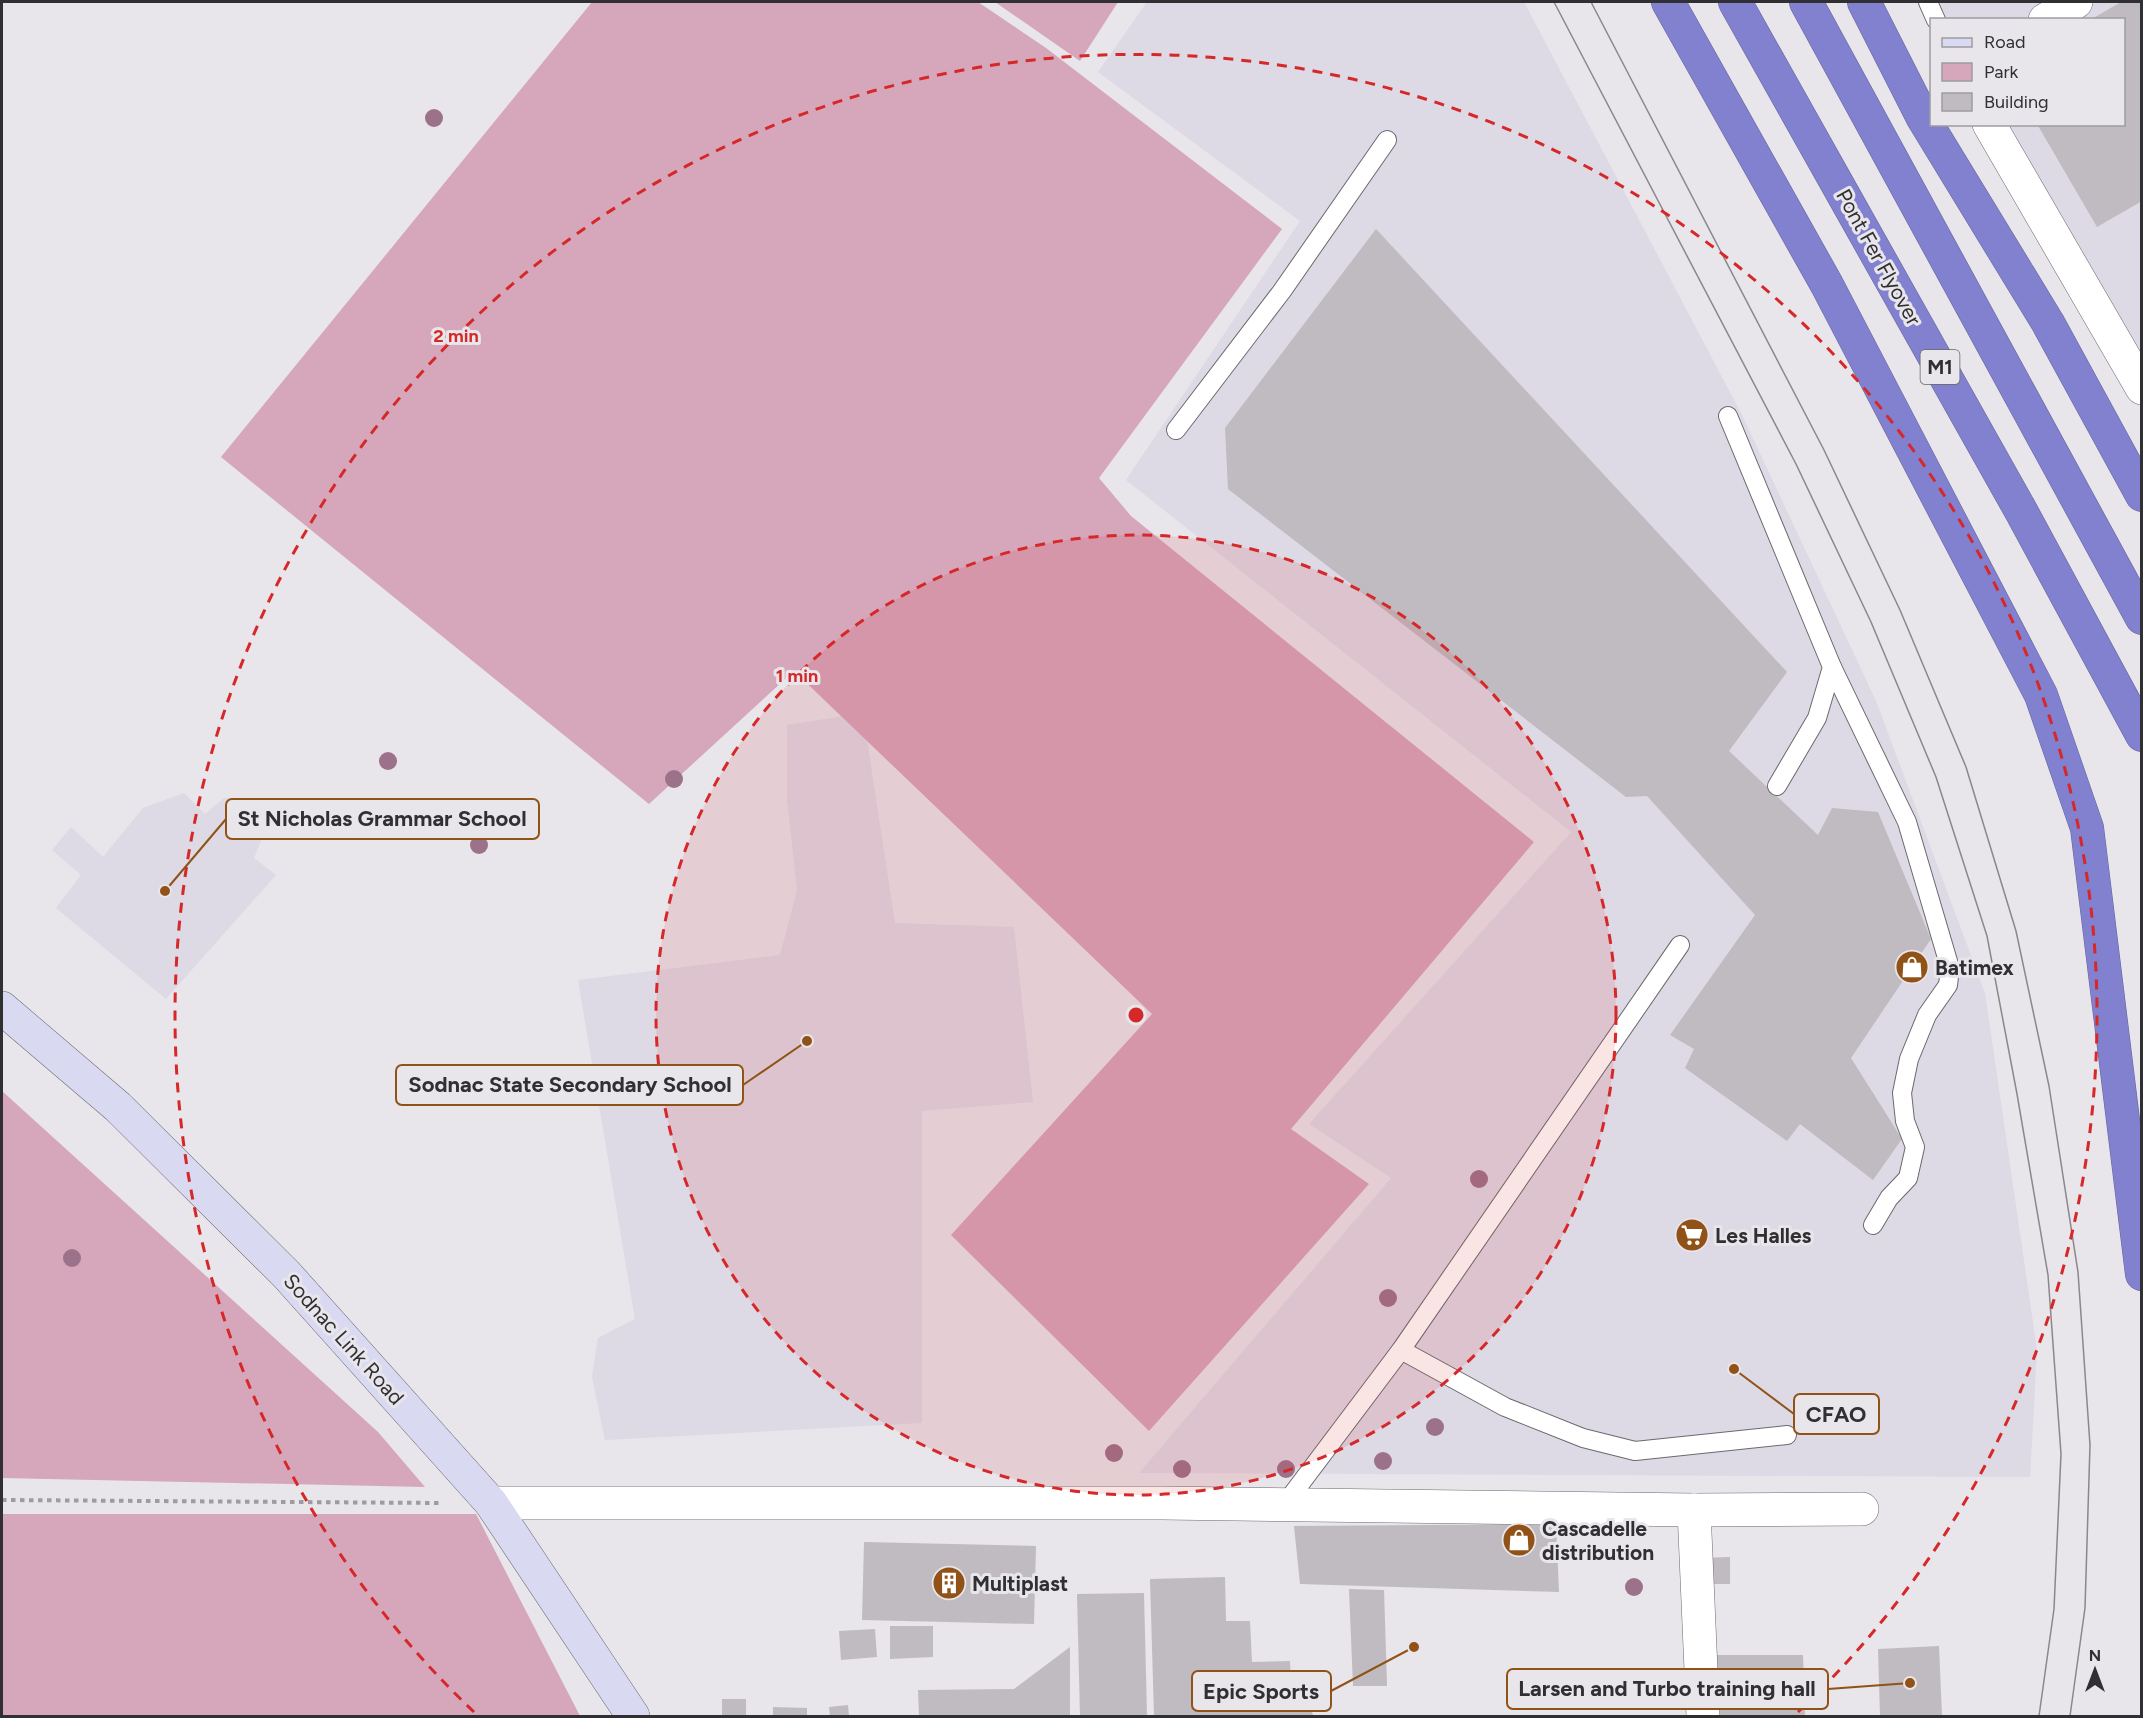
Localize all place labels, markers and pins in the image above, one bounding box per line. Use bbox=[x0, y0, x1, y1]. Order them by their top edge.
callout: St Nicholas Grammar School bbox=[226, 799, 539, 839]
shop icon: Batimex bbox=[1894, 949, 1930, 985]
place label: Batimex bbox=[1935, 955, 2015, 980]
centre of rings bbox=[1126, 1005, 1146, 1025]
callout: Sodnac State Secondary School bbox=[396, 1065, 743, 1105]
supermarket icon: Les Halles bbox=[1674, 1217, 1710, 1253]
place label: Les Halles bbox=[1715, 1223, 1812, 1248]
callout: CFAO bbox=[1794, 1394, 1879, 1434]
place label: Cascadelle distribution bbox=[1542, 1516, 1654, 1565]
shop icon: Cascadelle distribution bbox=[1501, 1522, 1537, 1558]
building icon: Multiplast bbox=[931, 1565, 967, 1601]
place label: Multiplast bbox=[972, 1571, 1068, 1596]
callout: Larsen and Turbo training hall bbox=[1507, 1669, 1828, 1709]
callout: Epic Sports bbox=[1192, 1671, 1331, 1711]

